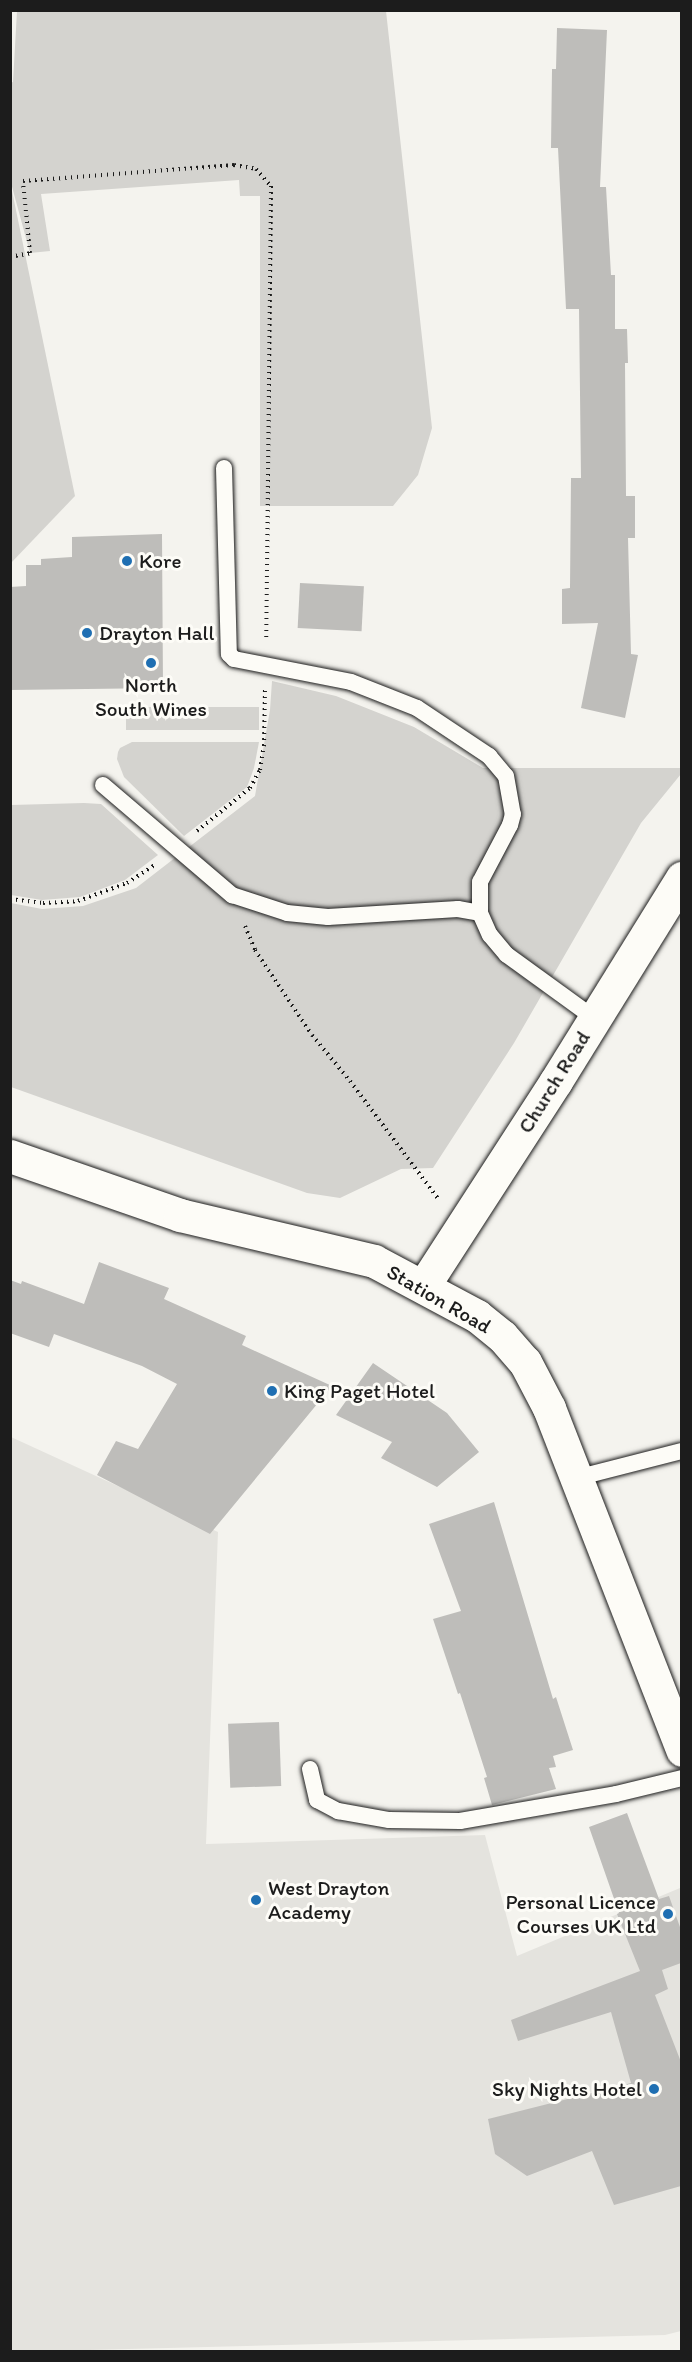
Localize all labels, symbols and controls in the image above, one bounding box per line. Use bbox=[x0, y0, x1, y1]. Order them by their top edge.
place label: Kore bbox=[139, 548, 181, 574]
marker: Kore bbox=[120, 554, 134, 568]
place label: Drayton Hall bbox=[99, 620, 215, 646]
marker: Drayton Hall bbox=[80, 626, 94, 640]
marker: North South Wines bbox=[144, 656, 158, 670]
place label: North South Wines bbox=[95, 672, 207, 722]
street label: Church Road bbox=[513, 1026, 595, 1138]
street label: Station Road bbox=[382, 1259, 496, 1339]
place label: King Paget Hotel bbox=[284, 1378, 435, 1404]
marker: King Paget Hotel bbox=[265, 1384, 279, 1398]
place label: West Drayton Academy bbox=[268, 1875, 391, 1925]
place label: Personal Licence Courses UK Ltd bbox=[506, 1889, 656, 1939]
marker: West Drayton Academy bbox=[249, 1893, 263, 1907]
marker: Personal Licence Courses UK Ltd bbox=[661, 1907, 675, 1921]
place label: Sky Nights Hotel bbox=[493, 2076, 642, 2102]
marker: Sky Nights Hotel bbox=[647, 2082, 661, 2096]

